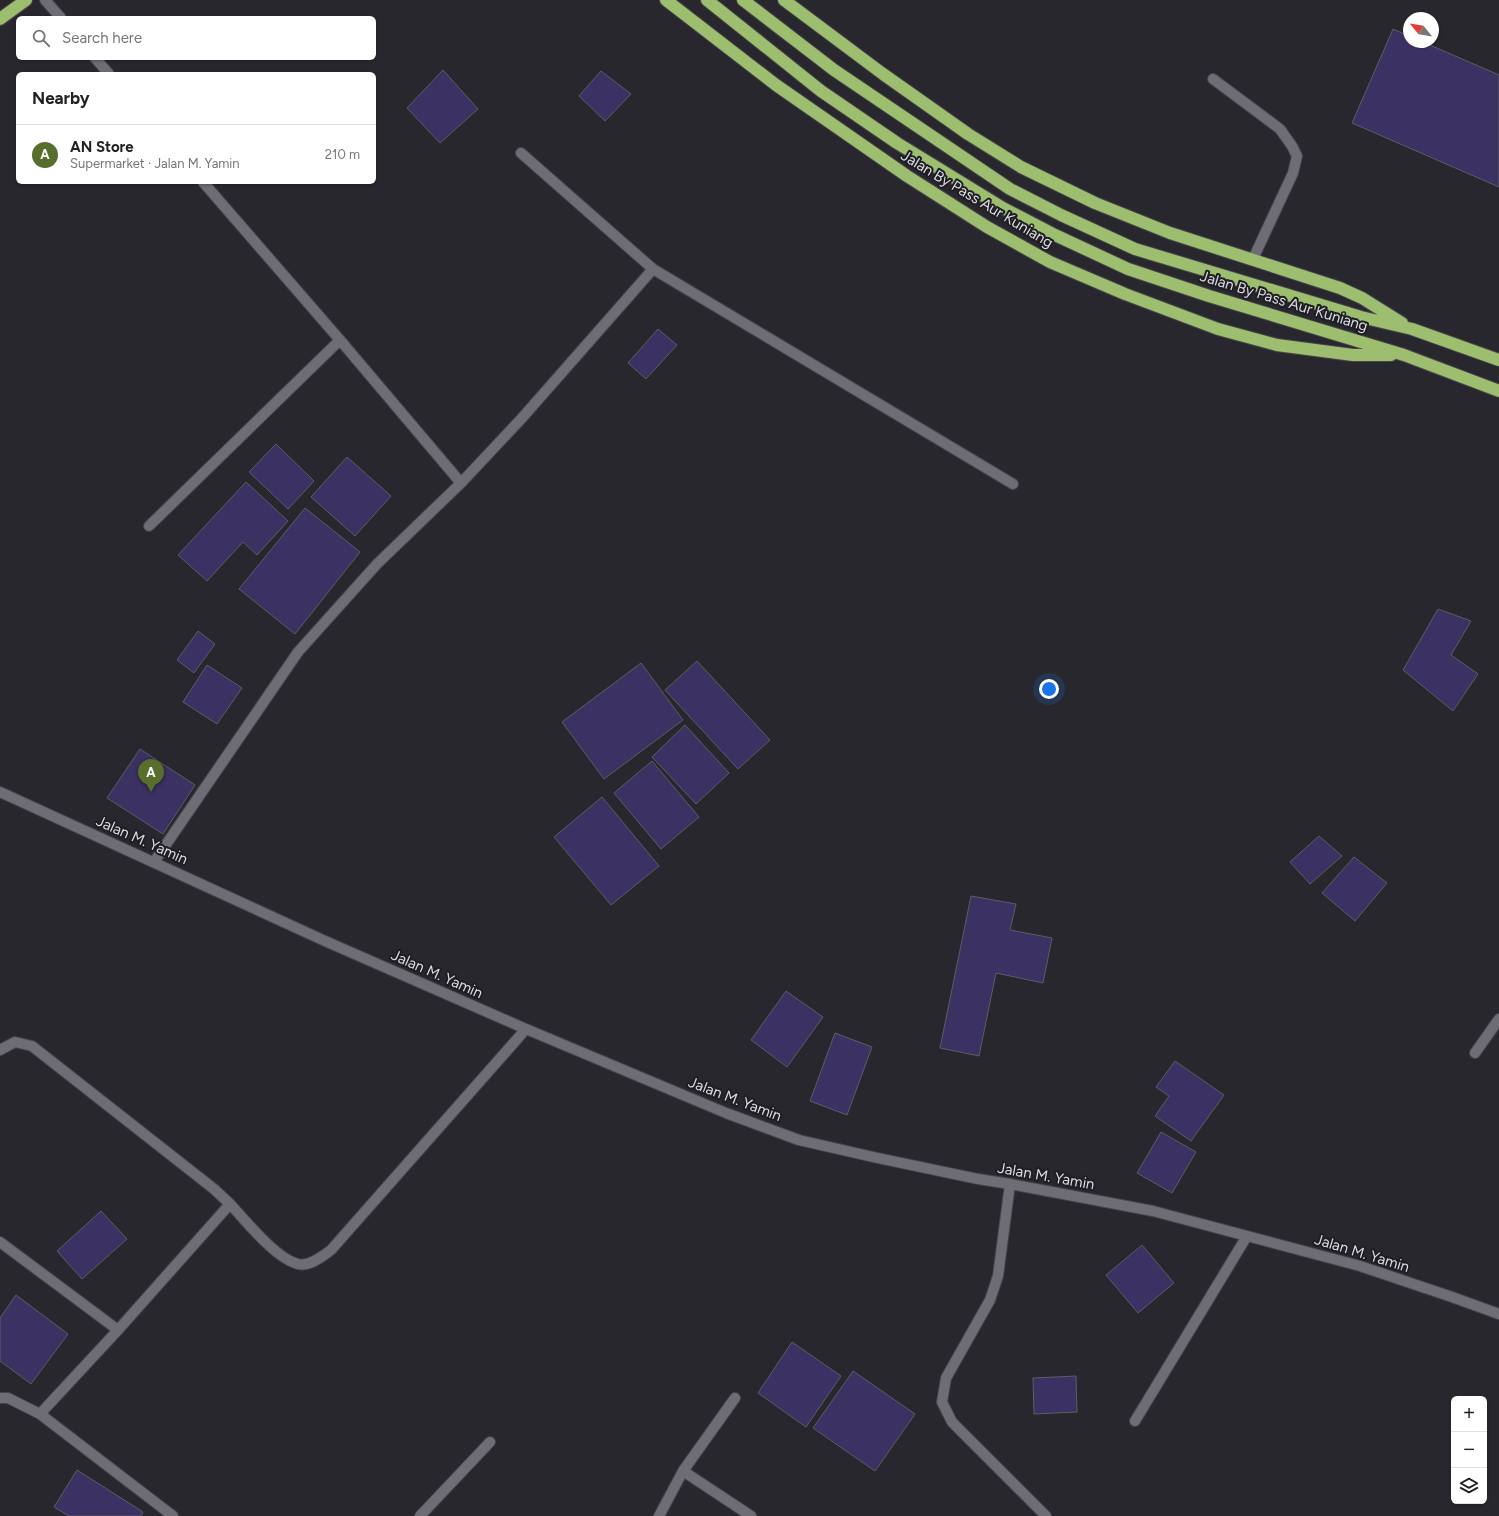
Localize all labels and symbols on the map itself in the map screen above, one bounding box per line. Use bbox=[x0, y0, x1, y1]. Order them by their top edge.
north arrow bbox=[1403, 12, 1439, 48]
street label: Jalan By Pass Aur Kuniang bbox=[898, 146, 1056, 252]
street label: Jalan By Pass Aur Kuniang bbox=[1198, 267, 1370, 335]
your location bbox=[1039, 679, 1059, 699]
pin: A bbox=[138, 759, 164, 792]
street label: Jalan M. Yamin bbox=[93, 812, 191, 868]
street label: Jalan M. Yamin bbox=[388, 946, 486, 1002]
street label: Jalan M. Yamin bbox=[686, 1073, 784, 1125]
street label: Jalan M. Yamin bbox=[996, 1159, 1096, 1193]
street label: Jalan M. Yamin bbox=[1312, 1230, 1412, 1276]

